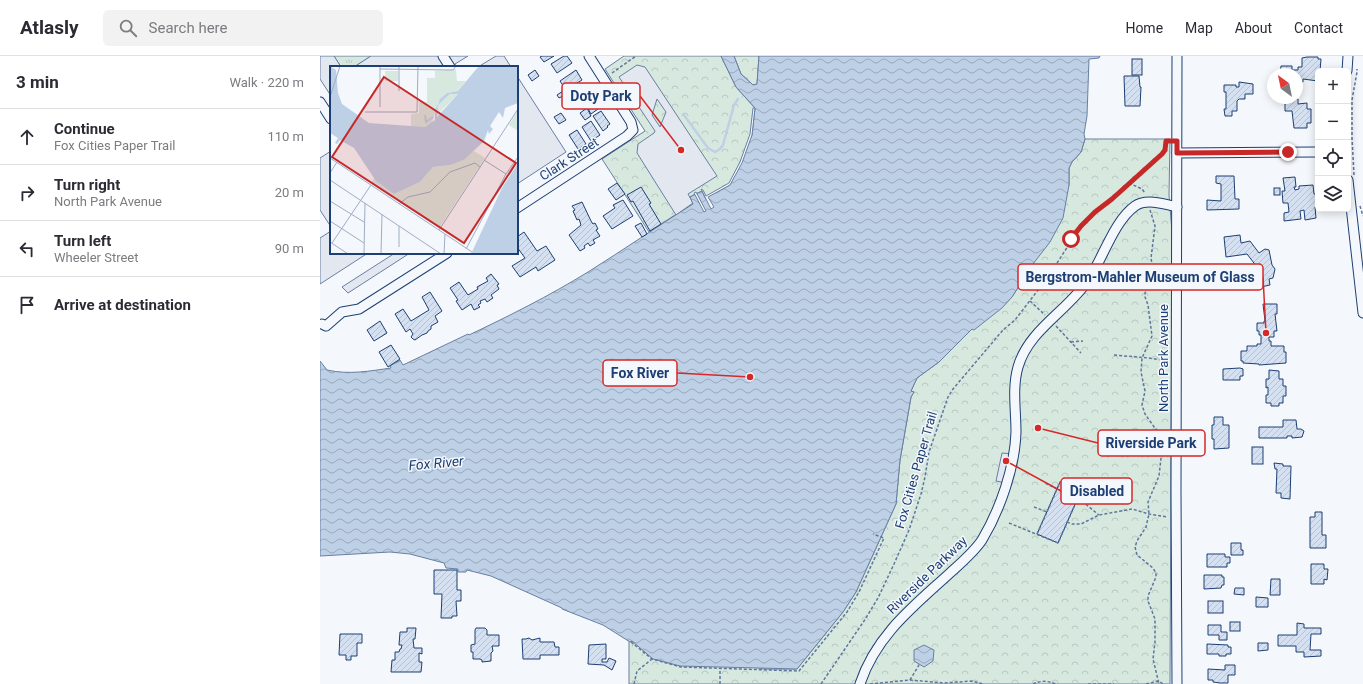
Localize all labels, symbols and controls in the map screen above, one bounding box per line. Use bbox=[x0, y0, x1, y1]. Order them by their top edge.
search box bbox=[103, 10, 383, 46]
text: Atlasly bbox=[20, 16, 79, 39]
icon: search bbox=[117, 17, 139, 39]
text: Search here bbox=[149, 19, 228, 37]
text: Home bbox=[1125, 20, 1163, 36]
text: Map bbox=[1185, 20, 1213, 36]
text: About bbox=[1235, 20, 1272, 36]
text: Contact bbox=[1294, 20, 1343, 36]
inset map bbox=[330, 66, 518, 254]
north arrow bbox=[1267, 68, 1303, 104]
map controls bbox=[1315, 68, 1351, 212]
button: + bbox=[1315, 68, 1351, 104]
text: 3 min bbox=[16, 72, 59, 92]
text: Walk · 220 m bbox=[229, 75, 304, 90]
callout: Doty Park bbox=[562, 83, 640, 109]
text: Doty Park bbox=[570, 88, 632, 104]
button: − bbox=[1315, 104, 1351, 140]
text: Continue bbox=[54, 120, 115, 138]
icon: ahead bbox=[16, 126, 38, 148]
text: 110 m bbox=[267, 129, 304, 144]
street label: Clark Street bbox=[537, 134, 601, 184]
text: Fox Cities Paper Trail bbox=[54, 138, 175, 153]
button: locate bbox=[1315, 140, 1351, 176]
route end bbox=[1279, 143, 1297, 161]
text: Turn right bbox=[54, 176, 120, 194]
button: layers bbox=[1315, 176, 1351, 212]
icon: right bbox=[16, 182, 38, 204]
text: 20 m bbox=[275, 185, 304, 200]
text: North Park Avenue bbox=[54, 194, 162, 209]
route start bbox=[1062, 230, 1080, 248]
text: Turn left bbox=[54, 232, 111, 250]
icon: left bbox=[16, 238, 38, 260]
text: 90 m bbox=[275, 241, 304, 256]
text: Wheeler Street bbox=[54, 250, 138, 265]
callout: Bergstrom-Mahler Museum of Glass bbox=[1018, 264, 1263, 290]
text: Bergstrom-Mahler Museum of Glass bbox=[1025, 269, 1255, 285]
icon: arrive bbox=[16, 294, 38, 316]
text: Arrive at destination bbox=[54, 296, 191, 314]
street label: North Park Avenue bbox=[1156, 304, 1171, 412]
callout: Fox River bbox=[603, 360, 677, 386]
text: Fox River bbox=[611, 365, 669, 381]
street label: Fox Cities Paper Trail bbox=[892, 410, 940, 530]
callout: Riverside Park bbox=[1098, 430, 1205, 456]
text: Riverside Park bbox=[1105, 435, 1197, 451]
water label: Fox River bbox=[408, 453, 465, 473]
callout: Disabled bbox=[1061, 478, 1132, 504]
text: Disabled bbox=[1070, 483, 1124, 499]
street label: Riverside Parkway bbox=[884, 533, 970, 617]

